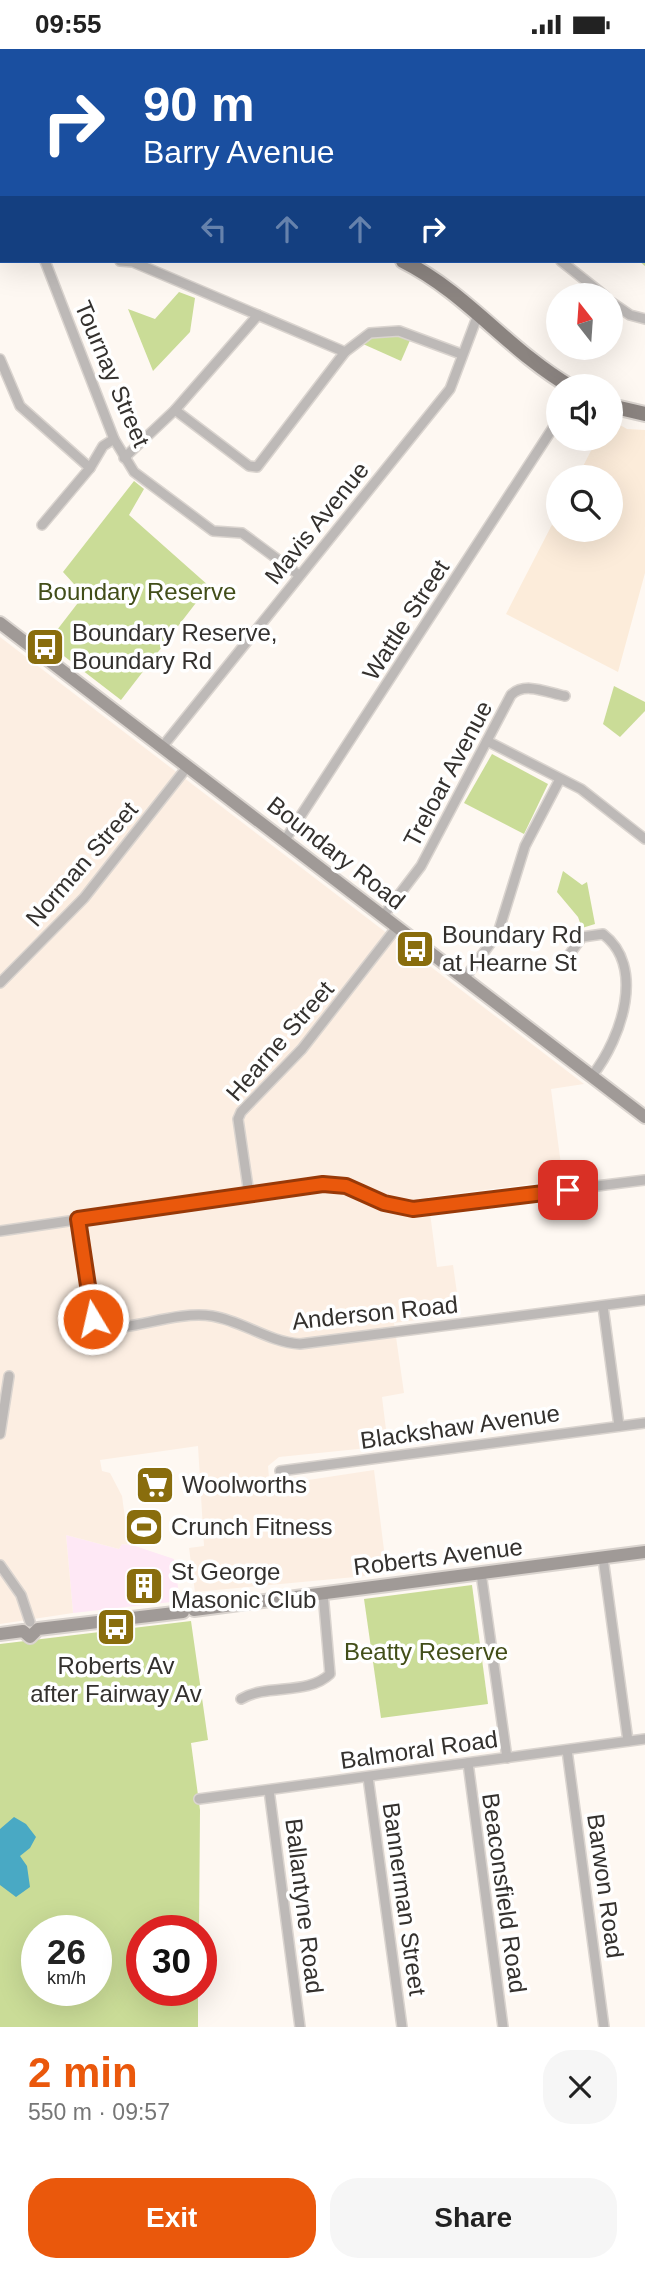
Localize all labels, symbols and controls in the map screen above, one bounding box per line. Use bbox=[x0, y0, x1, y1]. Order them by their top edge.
text: 09:55 bbox=[35, 9, 102, 39]
icon: right bbox=[28, 77, 119, 168]
text: 90 m bbox=[143, 77, 255, 131]
text: Barry Avenue bbox=[143, 134, 335, 170]
icon: left bbox=[195, 210, 233, 248]
icon: ahead bbox=[268, 210, 306, 248]
icon: ahead bbox=[341, 210, 379, 248]
icon: right bbox=[414, 210, 452, 248]
north arrow bbox=[546, 283, 623, 361]
map controls bbox=[546, 283, 623, 542]
street label: Tournay Street bbox=[70, 297, 156, 451]
button: sound bbox=[546, 374, 623, 451]
street label: Mavis Avenue bbox=[259, 456, 374, 589]
button: search bbox=[546, 465, 623, 542]
street label: Wattle Street bbox=[357, 554, 455, 685]
park label: Boundary Reserve bbox=[38, 578, 236, 605]
place label: Boundary Reserve, Boundary Rd bbox=[72, 619, 277, 674]
bus stop icon: Boundary Reserve, Boundary Rd bbox=[24, 626, 66, 668]
street label: Treloar Avenue bbox=[398, 696, 497, 851]
street label: Boundary Road bbox=[262, 791, 410, 915]
street label: Norman Street bbox=[20, 796, 143, 931]
place label: Boundary Rd at Hearne St bbox=[442, 921, 582, 976]
bus stop icon: Boundary Rd at Hearne St bbox=[394, 928, 436, 970]
street label: Hearne Street bbox=[220, 975, 339, 1106]
pin bbox=[538, 1160, 598, 1220]
icon: arrive bbox=[549, 1171, 587, 1209]
position arrow bbox=[56, 1282, 130, 1356]
street label: Anderson Road bbox=[291, 1290, 459, 1335]
street label: Blackshaw Avenue bbox=[359, 1399, 561, 1454]
supermarket icon: Woolworths bbox=[134, 1464, 176, 1506]
place label: Woolworths bbox=[182, 1471, 307, 1498]
sports icon: Crunch Fitness bbox=[123, 1506, 165, 1548]
place label: Crunch Fitness bbox=[171, 1513, 332, 1540]
street label: Roberts Avenue bbox=[352, 1533, 524, 1580]
place label: St George Masonic Club bbox=[171, 1558, 316, 1613]
building icon: St George Masonic Club bbox=[123, 1565, 165, 1607]
bus stop icon: Roberts Av after Fairway Av bbox=[95, 1606, 137, 1648]
park label: Beatty Reserve bbox=[344, 1638, 508, 1665]
place label: Roberts Av after Fairway Av bbox=[30, 1652, 202, 1707]
street label: Balmoral Road bbox=[338, 1725, 499, 1774]
street label: Beaconsfield Road bbox=[477, 1791, 532, 1995]
street label: Bannerman Street bbox=[378, 1801, 431, 1998]
street label: Barwon Road bbox=[582, 1812, 629, 1960]
street label: Ballantyne Road bbox=[280, 1817, 329, 1995]
speed limit sign: 30 bbox=[126, 1915, 217, 2006]
text: 26 bbox=[47, 1932, 86, 1971]
text: km/h bbox=[47, 1968, 86, 1988]
text: 2 min bbox=[28, 2049, 138, 2096]
button: close bbox=[543, 2050, 617, 2124]
text: 550 m · 09:57 bbox=[28, 2099, 170, 2125]
button: Exit bbox=[28, 2178, 316, 2258]
button: Share bbox=[330, 2178, 617, 2258]

